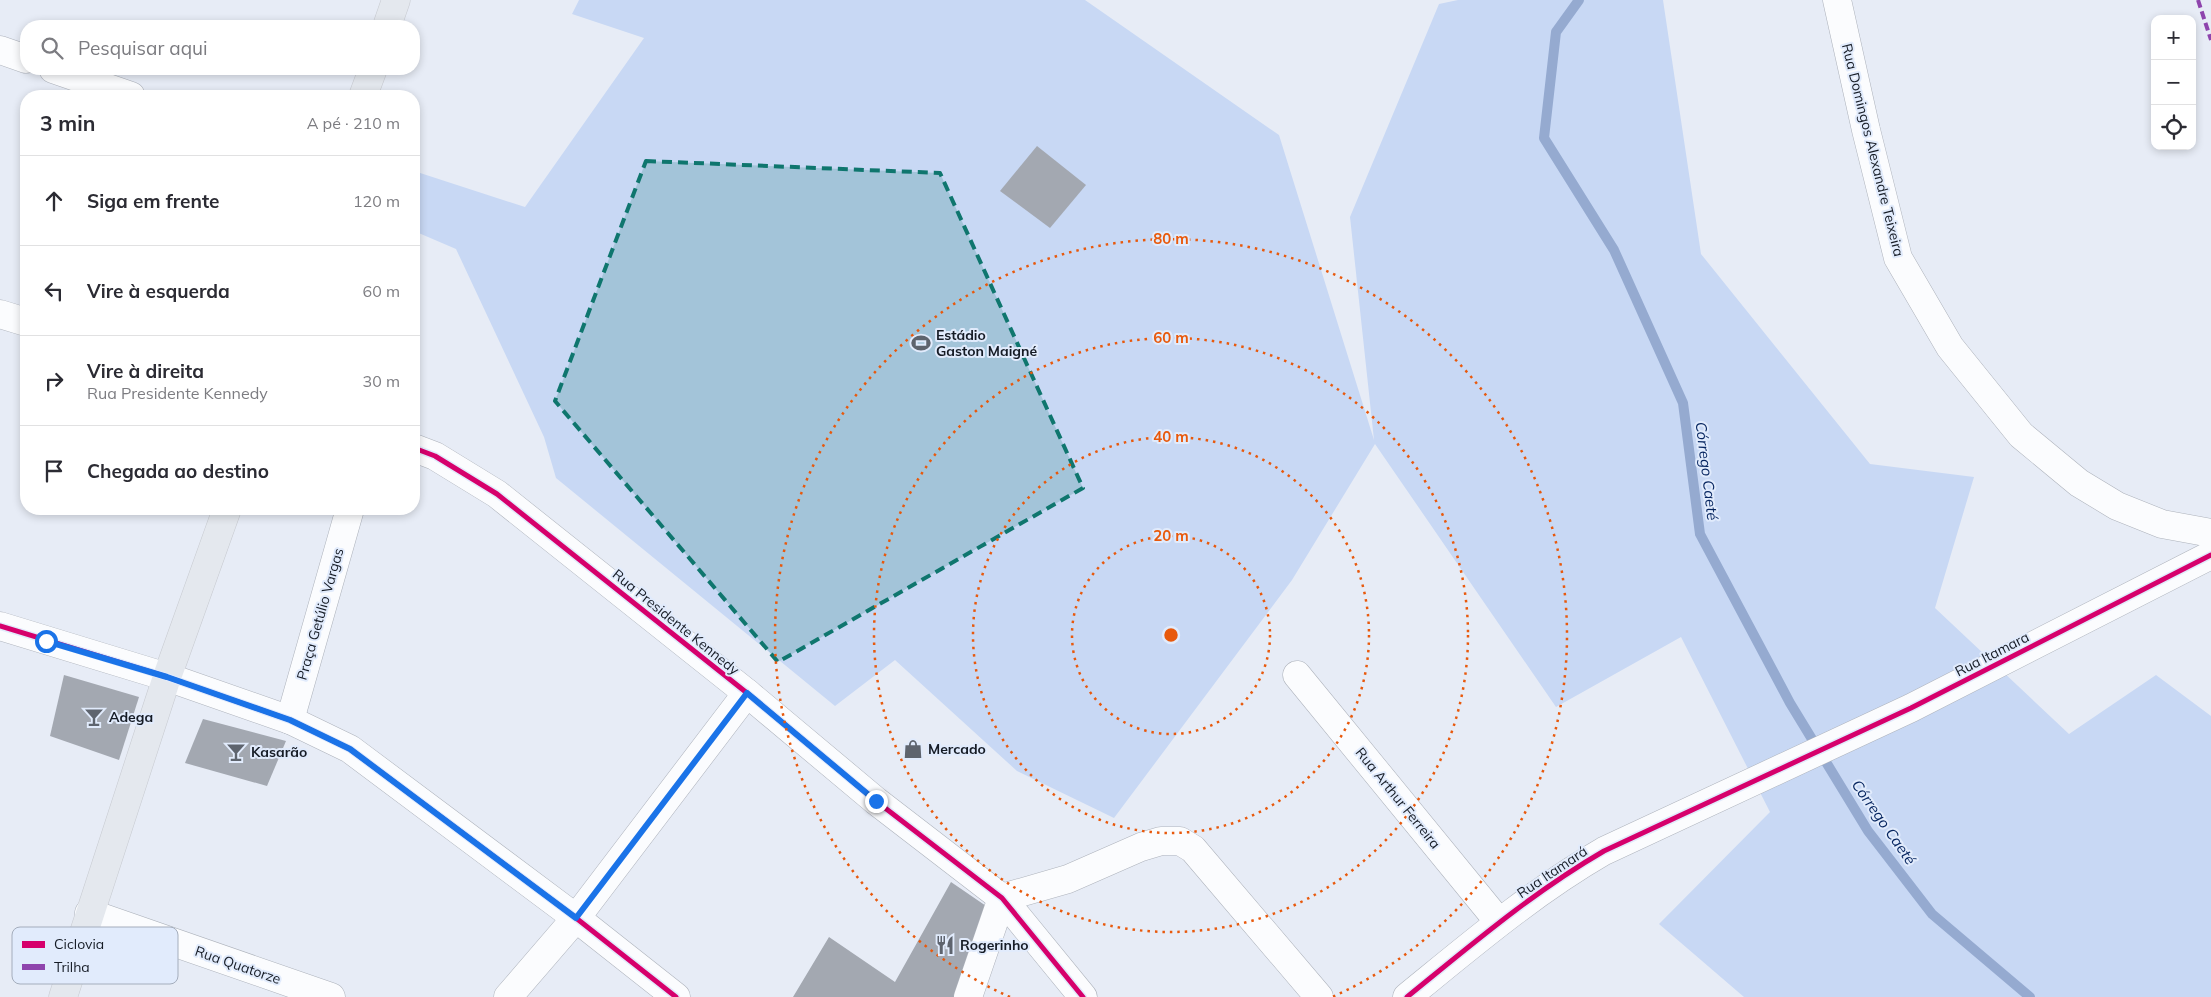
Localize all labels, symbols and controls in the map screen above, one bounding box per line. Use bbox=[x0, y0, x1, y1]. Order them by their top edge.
map controls bbox=[2151, 15, 2196, 150]
button: + bbox=[2151, 15, 2196, 60]
search box bbox=[20, 20, 420, 75]
icon: search bbox=[38, 34, 66, 62]
text: Pesquisar aqui bbox=[78, 36, 208, 60]
street label: Rua Domingos Alexandre Teixeira bbox=[1838, 42, 1908, 258]
button: − bbox=[2151, 60, 2196, 105]
button: locate bbox=[2151, 105, 2196, 150]
text: 3 min bbox=[40, 110, 95, 136]
text: A pé · 210 m bbox=[307, 113, 400, 133]
icon: ahead bbox=[40, 187, 68, 215]
text: Siga em frente bbox=[87, 189, 219, 213]
text: 120 m bbox=[353, 191, 400, 211]
text: 80 m bbox=[1153, 229, 1189, 248]
icon: left bbox=[40, 277, 68, 305]
text: Vire à esquerda bbox=[87, 279, 230, 303]
text: 60 m bbox=[363, 281, 400, 301]
place label: Estádio Gaston Maigné bbox=[936, 326, 1037, 360]
text: 60 m bbox=[1153, 328, 1189, 347]
sports icon: Estádio Gaston Maigné bbox=[910, 332, 932, 354]
text: Vire à direita bbox=[87, 359, 204, 383]
icon: right bbox=[40, 367, 68, 395]
text: 30 m bbox=[363, 371, 400, 391]
text: Rua Presidente Kennedy bbox=[87, 383, 268, 403]
water label: Córrego Caeté bbox=[1692, 421, 1722, 521]
text: 40 m bbox=[1153, 427, 1189, 446]
icon: arrive bbox=[40, 457, 68, 485]
text: Chegada ao destino bbox=[87, 459, 269, 483]
text: 20 m bbox=[1153, 526, 1189, 545]
street label: Praça Getúlio Vargas bbox=[293, 546, 347, 682]
street label: Rua Presidente Kennedy bbox=[609, 565, 744, 679]
centre of rings bbox=[1162, 626, 1180, 644]
street label: Rua Itamara bbox=[1952, 628, 2032, 680]
route start bbox=[35, 630, 58, 653]
bar icon: Adega bbox=[83, 706, 105, 728]
place label: Adega bbox=[109, 708, 153, 726]
shop icon: Mercado bbox=[902, 738, 924, 760]
place label: Mercado bbox=[928, 740, 986, 758]
bar icon: Kasarão bbox=[225, 741, 247, 763]
place label: Kasarão bbox=[251, 743, 307, 761]
street label: Rua Arthur Ferreira bbox=[1352, 744, 1444, 852]
water label: Córrego Caeté bbox=[1848, 776, 1920, 868]
route end bbox=[865, 790, 888, 813]
street label: Rua Itamará bbox=[1513, 842, 1591, 902]
legend bbox=[12, 927, 178, 984]
restaurant icon: Rogerinho bbox=[934, 934, 956, 956]
text: Ciclovia bbox=[54, 935, 104, 953]
place label: Rogerinho bbox=[960, 936, 1029, 954]
street label: Rua Quatorze bbox=[193, 942, 283, 988]
text: Trilha bbox=[54, 958, 90, 976]

